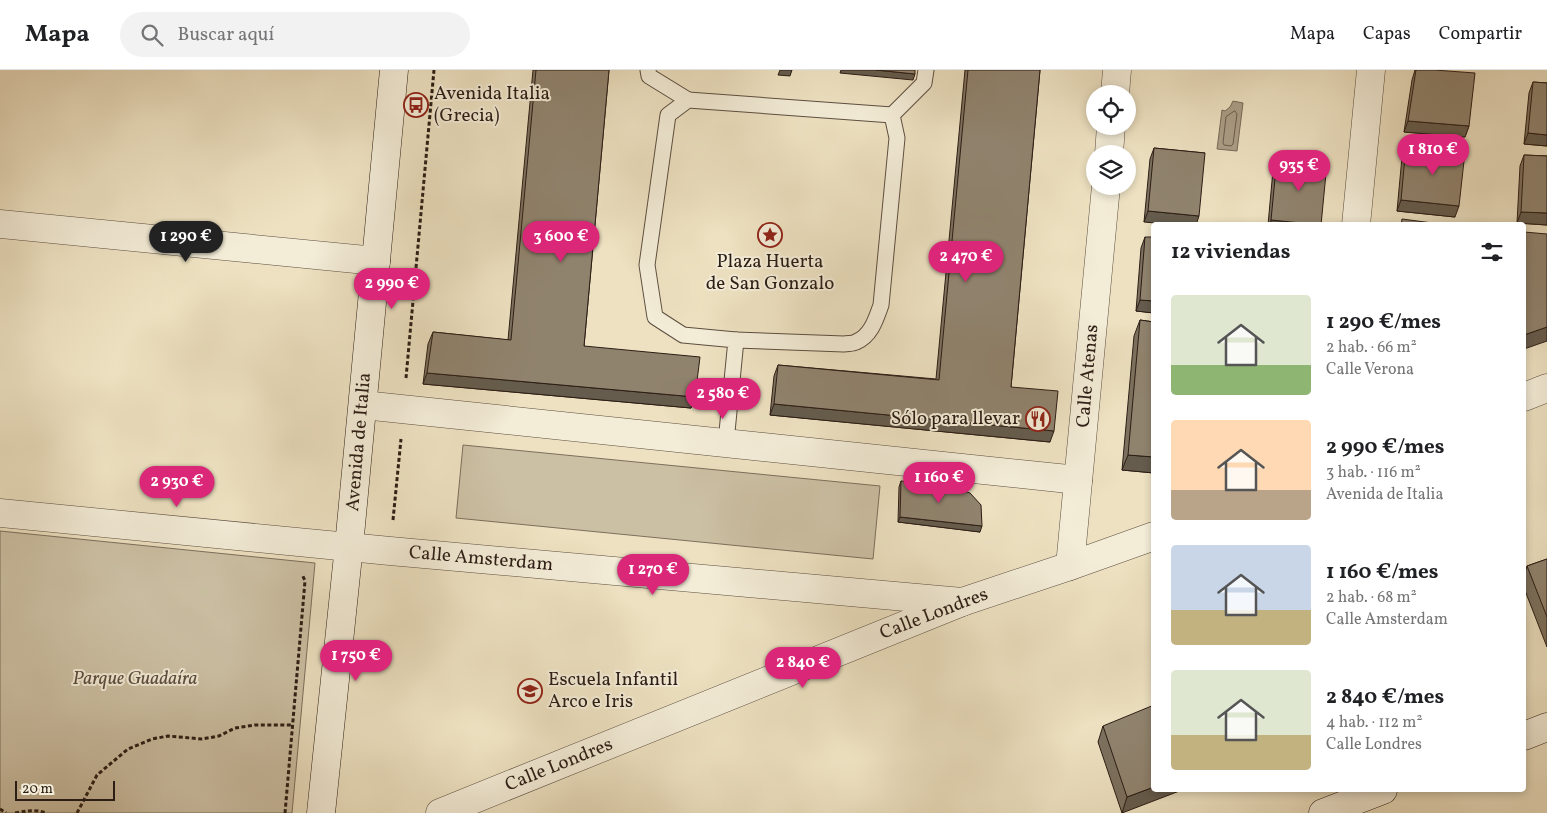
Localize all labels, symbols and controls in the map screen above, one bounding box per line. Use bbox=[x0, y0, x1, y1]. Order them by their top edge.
search box bbox=[120, 12, 470, 57]
text: Mapa bbox=[25, 18, 90, 52]
icon: search bbox=[138, 21, 166, 49]
text: Buscar aquí bbox=[178, 22, 274, 48]
text: Mapa bbox=[1290, 22, 1335, 47]
text: Capas bbox=[1363, 22, 1411, 47]
text: Compartir bbox=[1439, 22, 1522, 47]
place label: Avenida Italia (Grecia) bbox=[434, 81, 550, 129]
map controls bbox=[1086, 85, 1136, 195]
button: locate bbox=[1086, 85, 1136, 135]
bus stop icon: Avenida Italia (Grecia) bbox=[403, 92, 429, 118]
pin: 1 810 € bbox=[1387, 134, 1479, 176]
text: 1 810 € bbox=[1408, 139, 1458, 161]
button: layers bbox=[1086, 145, 1136, 195]
pin: 935 € bbox=[1264, 150, 1334, 192]
text: 935 € bbox=[1279, 155, 1319, 177]
pin: 1 290 € bbox=[140, 220, 232, 263]
pin: 3 600 € bbox=[515, 220, 607, 263]
place icon: Plaza Huerta de San Gonzalo bbox=[757, 222, 783, 248]
text: 1 290 € bbox=[160, 226, 212, 248]
text: 3 600 € bbox=[533, 226, 589, 248]
text: 12 viviendas bbox=[1171, 238, 1290, 267]
icon: filters bbox=[1478, 238, 1506, 266]
pin: 2 470 € bbox=[920, 240, 1012, 283]
text: 2 470 € bbox=[940, 246, 993, 268]
place label: Plaza Huerta de San Gonzalo bbox=[706, 249, 834, 297]
pin: 2 990 € bbox=[346, 268, 438, 310]
text: 2 990 € bbox=[365, 273, 419, 295]
text: 1 290 €/mes bbox=[1326, 308, 1441, 337]
icon: home bbox=[1211, 315, 1271, 375]
street label: Calle Atenas bbox=[1071, 323, 1105, 429]
text: 2 hab. · 66 m² bbox=[1326, 337, 1417, 359]
text: Calle Verona bbox=[1326, 359, 1414, 381]
street label: Avenida de Italia bbox=[340, 371, 378, 513]
pin: 2 580 € bbox=[677, 378, 769, 420]
text: 2 580 € bbox=[697, 383, 749, 405]
place label: Sólo para llevar bbox=[891, 406, 1020, 432]
restaurant icon: Sólo para llevar bbox=[1025, 406, 1051, 432]
text: 2 990 €/mes bbox=[1326, 433, 1444, 462]
icon: home bbox=[1211, 440, 1271, 500]
pin: 1 160 € bbox=[893, 462, 985, 504]
text: 3 hab. · 116 m² bbox=[1326, 462, 1421, 484]
pin: 2 930 € bbox=[131, 466, 223, 508]
text: 1 160 € bbox=[914, 467, 964, 489]
text: 2 930 € bbox=[151, 471, 203, 493]
text: Avenida de Italia bbox=[1326, 484, 1443, 506]
street label: Calle Amsterdam bbox=[408, 540, 554, 578]
pin: 1 270 € bbox=[607, 554, 699, 596]
text: 1 160 €/mes bbox=[1326, 558, 1438, 587]
text: 1 270 € bbox=[628, 559, 678, 581]
icon: home bbox=[1211, 565, 1271, 625]
street label: Calle Londres bbox=[876, 581, 992, 647]
text: 2 hab. · 68 m² bbox=[1326, 587, 1417, 609]
text: Calle Amsterdam bbox=[1326, 609, 1448, 631]
pin: 1 750 € bbox=[310, 640, 402, 682]
text: 1 750 € bbox=[331, 645, 381, 667]
pin: 2 840 € bbox=[757, 646, 849, 689]
text: 2 840 € bbox=[776, 652, 830, 674]
park label: Parque Guadaíra bbox=[72, 666, 198, 692]
place label: Escuela Infantil Arco e Iris bbox=[548, 667, 678, 715]
school or university icon: Escuela Infantil Arco e Iris bbox=[517, 678, 543, 704]
text: 2 840 €/mes bbox=[1326, 683, 1444, 712]
icon: home bbox=[1211, 690, 1271, 750]
text: 4 hab. · 112 m² bbox=[1326, 712, 1422, 734]
street label: Calle Londres bbox=[501, 732, 617, 798]
text: Calle Londres bbox=[1326, 734, 1422, 756]
scale bar bbox=[15, 778, 115, 801]
text: 20 m bbox=[22, 780, 53, 799]

